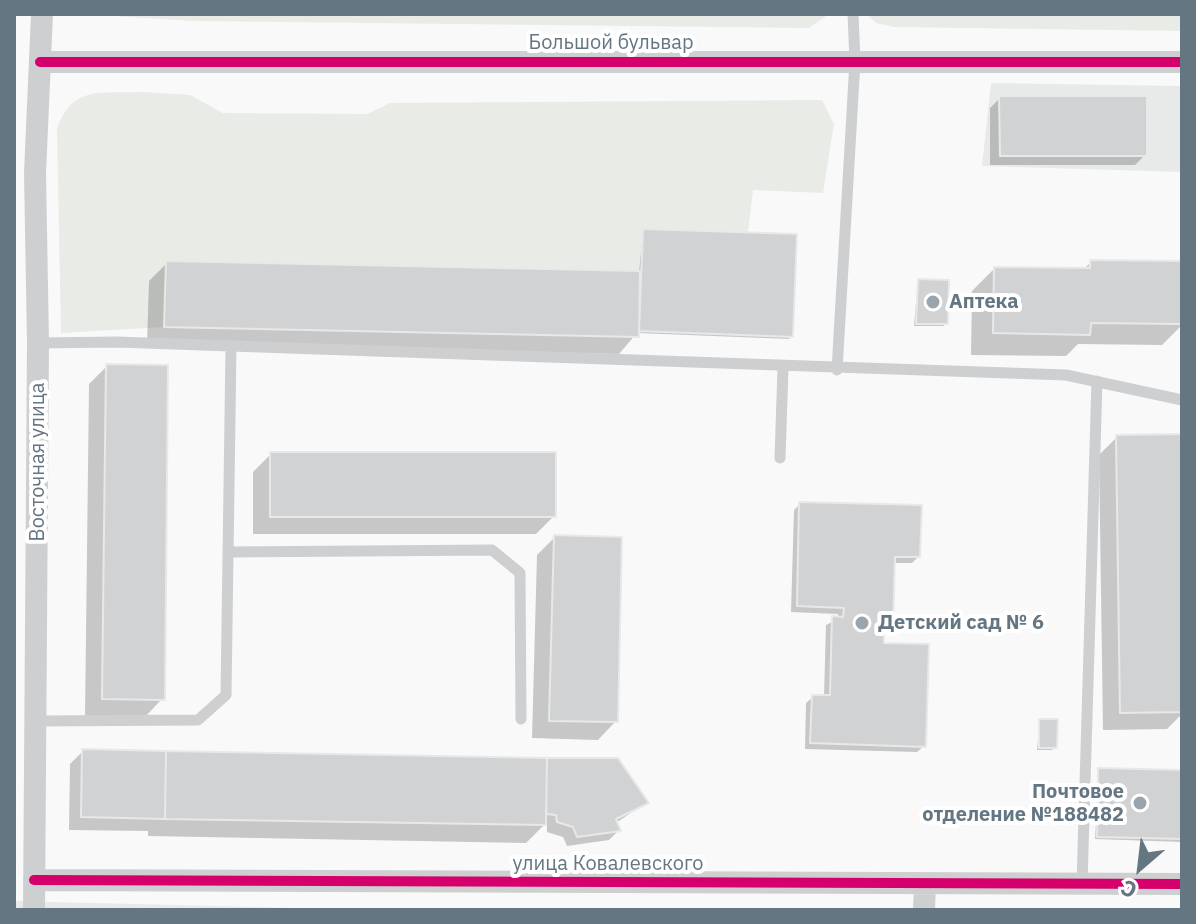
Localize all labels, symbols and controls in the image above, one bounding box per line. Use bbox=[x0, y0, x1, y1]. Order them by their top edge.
street label: Большой бульвар bbox=[528, 31, 694, 55]
place label: Аптека bbox=[949, 290, 1019, 314]
marker: Аптека bbox=[924, 293, 942, 311]
street label: Восточная улица bbox=[26, 383, 50, 541]
place label: Детский сад № 6 bbox=[878, 611, 1044, 635]
marker: Детский сад № 6 bbox=[853, 614, 871, 632]
place label: Почтовое отделение №188482 bbox=[922, 780, 1124, 827]
marker: Почтовое отделение №188482 bbox=[1131, 794, 1149, 812]
north arrow bbox=[1100, 828, 1180, 908]
street label: улица Ковалевского bbox=[513, 852, 703, 876]
text: С bbox=[1115, 873, 1142, 906]

